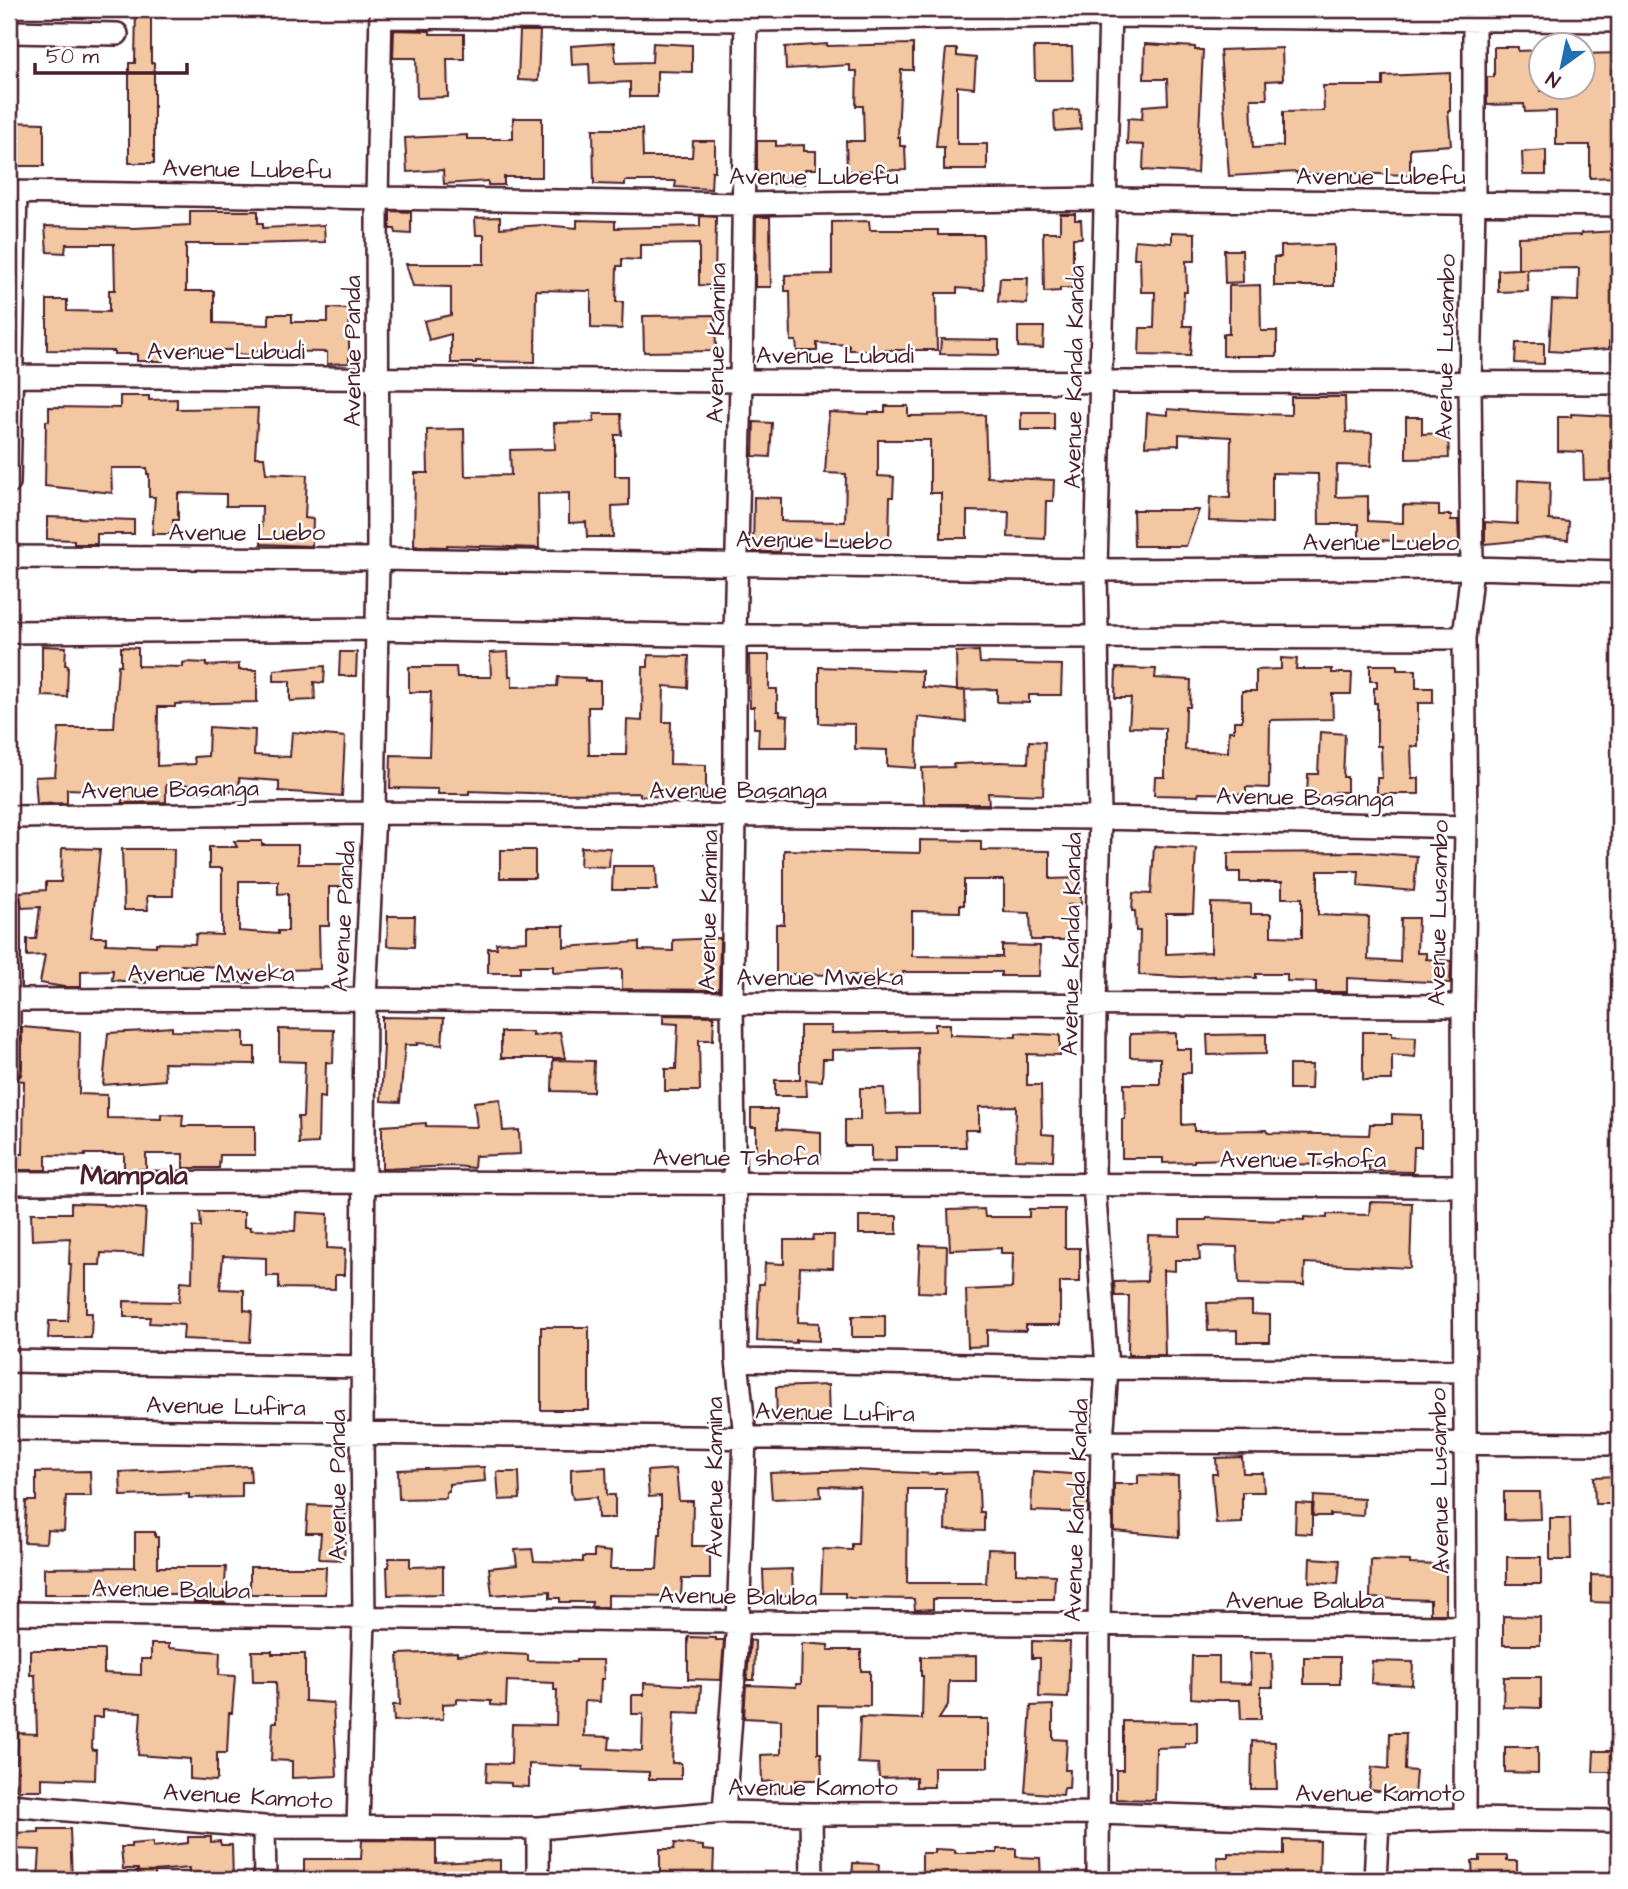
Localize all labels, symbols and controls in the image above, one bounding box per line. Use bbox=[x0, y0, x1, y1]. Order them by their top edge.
scale bar bbox=[35, 32, 187, 76]
north arrow bbox=[1526, 32, 1596, 102]
text: 50 m bbox=[46, 42, 100, 71]
text: N bbox=[1541, 64, 1566, 94]
street label: Avenue Lubefu bbox=[162, 152, 332, 188]
street label: Avenue Lubefu bbox=[729, 160, 899, 194]
street label: Avenue Lubefu bbox=[1296, 160, 1466, 194]
street label: Avenue Lusambo bbox=[1427, 253, 1465, 440]
street label: Avenue Kamina bbox=[699, 262, 735, 424]
street label: Avenue Kanda Kanda bbox=[1056, 265, 1094, 489]
street label: Avenue Panda bbox=[336, 275, 370, 427]
street label: Avenue Lubudi bbox=[147, 335, 305, 369]
street label: Avenue Lubudi bbox=[756, 339, 914, 373]
street label: Avenue Luebo bbox=[169, 516, 326, 550]
street label: Avenue Luebo bbox=[736, 523, 893, 559]
street label: Avenue Luebo bbox=[1303, 526, 1460, 560]
street label: Avenue Basanga bbox=[81, 771, 259, 810]
street label: Avenue Basanga bbox=[649, 774, 827, 809]
street label: Avenue Basanga bbox=[1216, 779, 1394, 818]
street label: Avenue Lusambo bbox=[1420, 819, 1458, 1006]
street label: Avenue Kamina bbox=[691, 829, 727, 991]
street label: Avenue Kanda Kanda bbox=[1053, 832, 1091, 1056]
street label: Avenue Panda bbox=[323, 839, 365, 993]
street label: Avenue Mweka bbox=[128, 957, 294, 991]
street label: Avenue Mweka bbox=[737, 961, 903, 995]
street label: Avenue Tshofa bbox=[653, 1141, 819, 1175]
street label: Avenue Tshofa bbox=[1220, 1143, 1386, 1177]
district label: Mampala bbox=[80, 1156, 189, 1196]
street label: Avenue Lusambo bbox=[1421, 1387, 1459, 1574]
street label: Avenue Lufira bbox=[146, 1389, 306, 1425]
street label: Avenue Lufira bbox=[755, 1395, 915, 1431]
street label: Avenue Kamina bbox=[698, 1397, 732, 1557]
street label: Avenue Kanda Kanda bbox=[1056, 1398, 1098, 1622]
street label: Avenue Panda bbox=[321, 1409, 355, 1561]
street label: Avenue Baluba bbox=[91, 1572, 251, 1608]
street label: Avenue Baluba bbox=[658, 1579, 818, 1615]
street label: Avenue Baluba bbox=[1226, 1584, 1384, 1618]
street label: Avenue Kamoto bbox=[728, 1771, 898, 1805]
street label: Avenue Kamoto bbox=[162, 1776, 334, 1818]
street label: Avenue Kamoto bbox=[1295, 1777, 1465, 1811]

